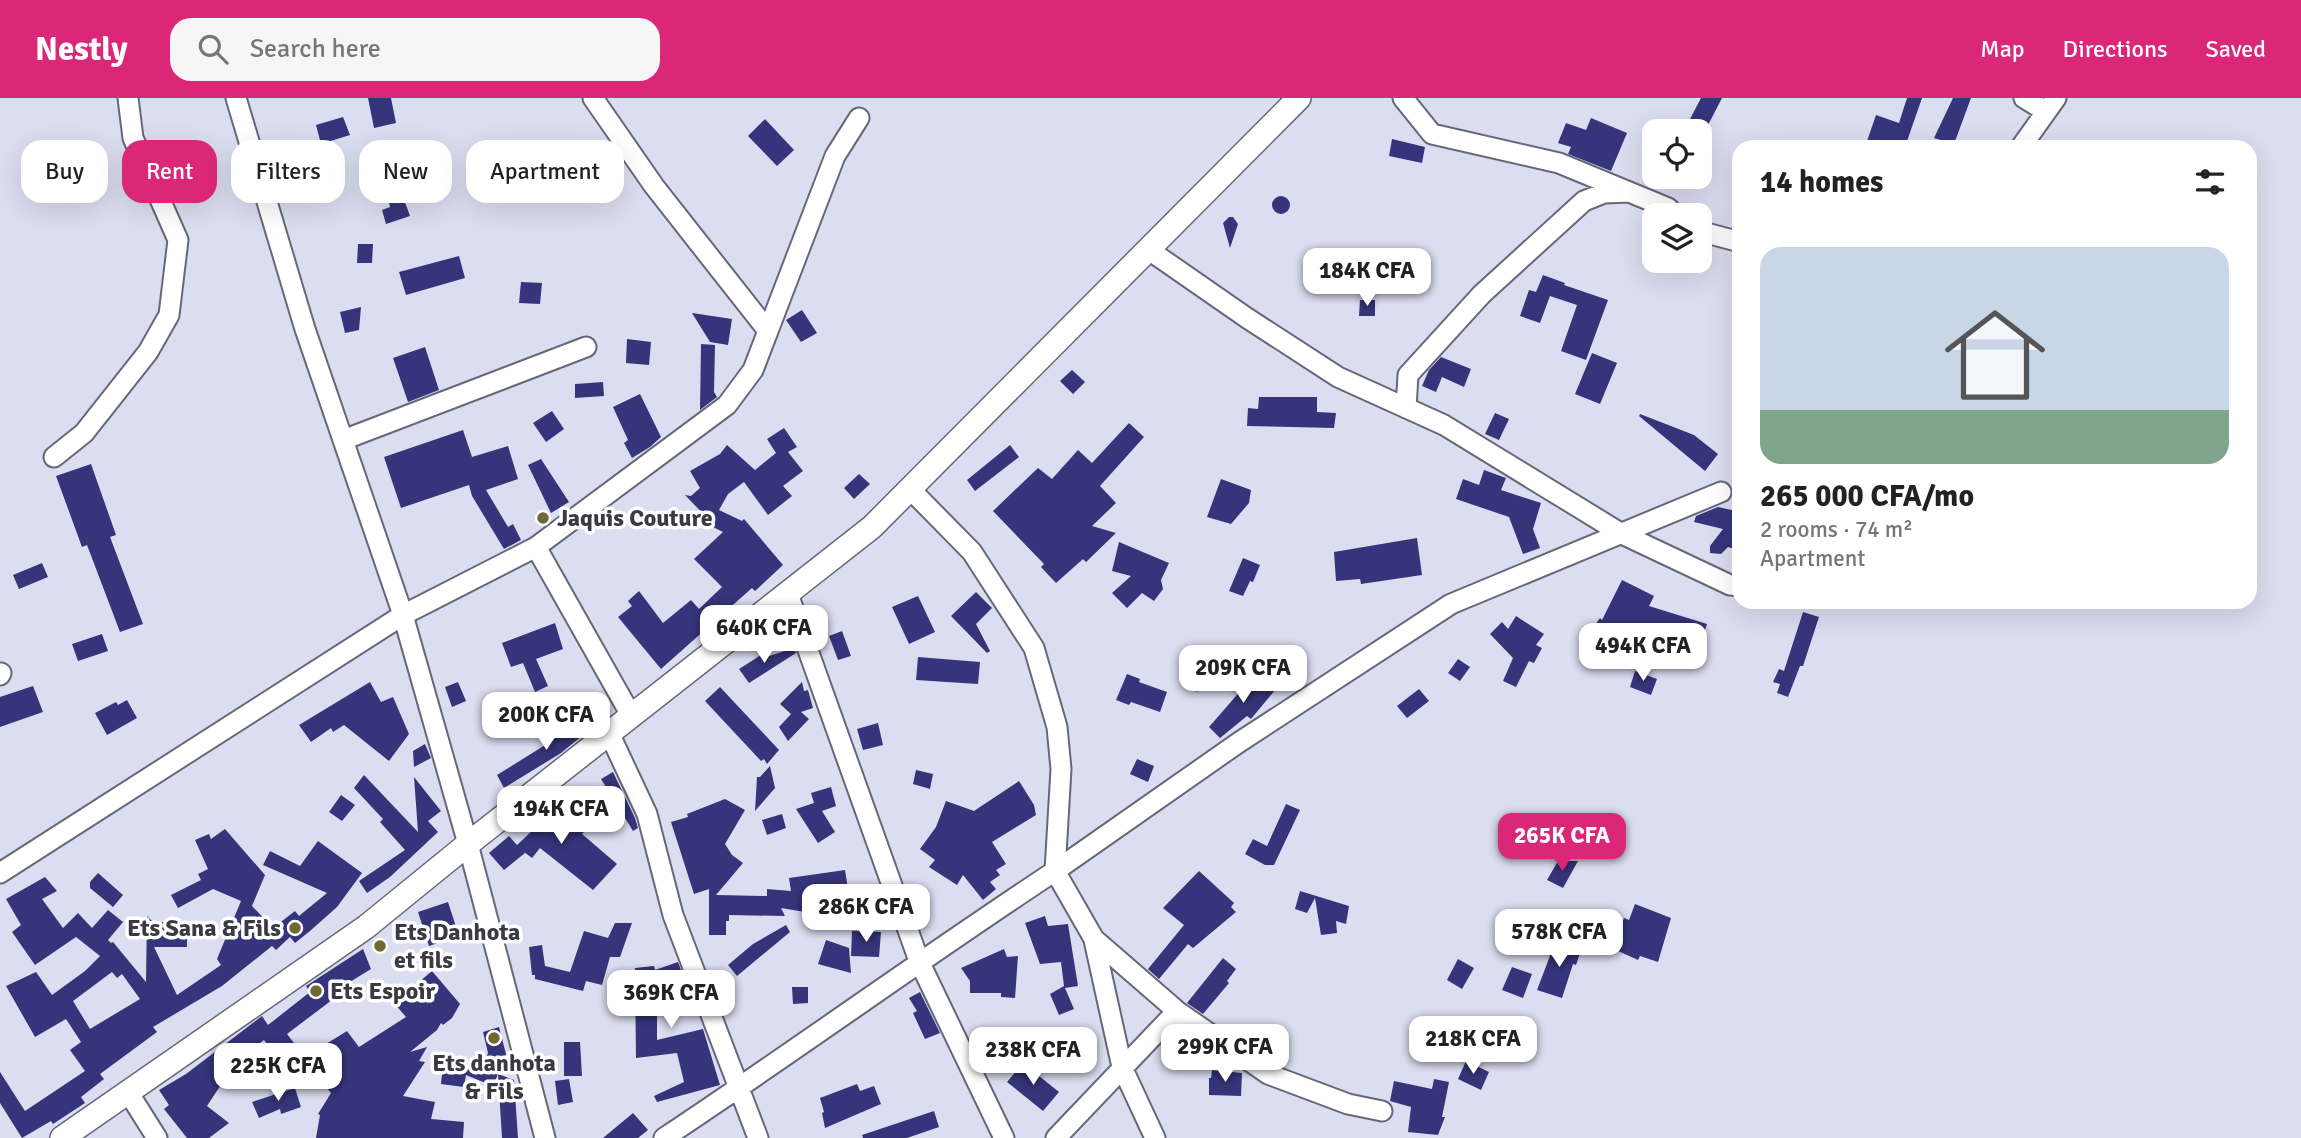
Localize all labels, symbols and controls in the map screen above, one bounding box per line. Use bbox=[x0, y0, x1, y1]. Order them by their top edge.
search box bbox=[170, 18, 660, 81]
text: Nestly bbox=[35, 29, 128, 70]
icon: search bbox=[194, 30, 232, 68]
text: Search here bbox=[250, 33, 381, 65]
text: Map bbox=[1980, 34, 2025, 64]
text: Directions bbox=[2063, 34, 2168, 64]
text: Saved bbox=[2206, 34, 2266, 64]
map controls bbox=[1642, 119, 1712, 273]
button: locate bbox=[1642, 119, 1712, 189]
chip: Buy bbox=[21, 140, 108, 203]
chip: Rent bbox=[122, 140, 217, 203]
chip: Filters bbox=[231, 140, 345, 203]
chip: New bbox=[359, 140, 452, 203]
chip: Apartment bbox=[466, 140, 624, 203]
icon: filters bbox=[2191, 163, 2229, 201]
text: 14 homes bbox=[1760, 164, 1883, 201]
button: layers bbox=[1642, 203, 1712, 273]
pin: 184K CFA bbox=[1295, 248, 1439, 308]
text: 184K CFA bbox=[1319, 256, 1415, 285]
icon: home bbox=[1932, 292, 2058, 418]
text: 265 000 CFA/mo bbox=[1760, 478, 1974, 515]
place label: Jaquis Couture bbox=[557, 503, 713, 533]
marker: Jaquis Couture bbox=[535, 510, 551, 526]
text: 2 rooms · 74 m² bbox=[1760, 515, 1913, 544]
text: Apartment bbox=[1760, 544, 1865, 573]
pin: 640K CFA bbox=[692, 606, 836, 665]
text: 640K CFA bbox=[716, 613, 812, 642]
pin: 494K CFA bbox=[1571, 624, 1715, 683]
text: 494K CFA bbox=[1595, 631, 1691, 660]
pin: 209K CFA bbox=[1171, 646, 1315, 705]
text: 209K CFA bbox=[1195, 653, 1291, 682]
pin: 200K CFA bbox=[474, 692, 618, 752]
text: 200K CFA bbox=[498, 700, 594, 729]
pin: 194K CFA bbox=[489, 786, 633, 846]
text: 194K CFA bbox=[513, 794, 609, 823]
pin: 265K CFA bbox=[1490, 814, 1634, 873]
text: 265K CFA bbox=[1514, 821, 1610, 850]
pin: 286K CFA bbox=[794, 884, 938, 944]
text: 286K CFA bbox=[818, 892, 914, 921]
pin: 578K CFA bbox=[1487, 910, 1631, 969]
place label: Ets Sana & Fils bbox=[127, 913, 281, 943]
place label: Ets Danhota et fils bbox=[394, 917, 520, 975]
text: 578K CFA bbox=[1511, 917, 1607, 946]
marker: Ets Sana & Fils bbox=[287, 920, 303, 936]
marker: Ets Danhota et fils bbox=[372, 938, 388, 954]
pin: 369K CFA bbox=[599, 970, 743, 1030]
place label: Ets Espoir bbox=[330, 976, 435, 1006]
text: 369K CFA bbox=[623, 978, 719, 1007]
marker: Ets Espoir bbox=[308, 983, 324, 999]
pin: 218K CFA bbox=[1401, 1016, 1545, 1076]
pin: 299K CFA bbox=[1153, 1024, 1297, 1084]
text: 218K CFA bbox=[1425, 1024, 1521, 1053]
pin: 238K CFA bbox=[961, 1028, 1105, 1087]
marker: Ets danhota & Fils bbox=[486, 1030, 502, 1046]
text: 299K CFA bbox=[1177, 1032, 1273, 1061]
text: 238K CFA bbox=[985, 1035, 1081, 1064]
pin: 225K CFA bbox=[206, 1044, 350, 1103]
place label: Ets danhota & Fils bbox=[432, 1048, 556, 1106]
text: 225K CFA bbox=[230, 1051, 326, 1080]

